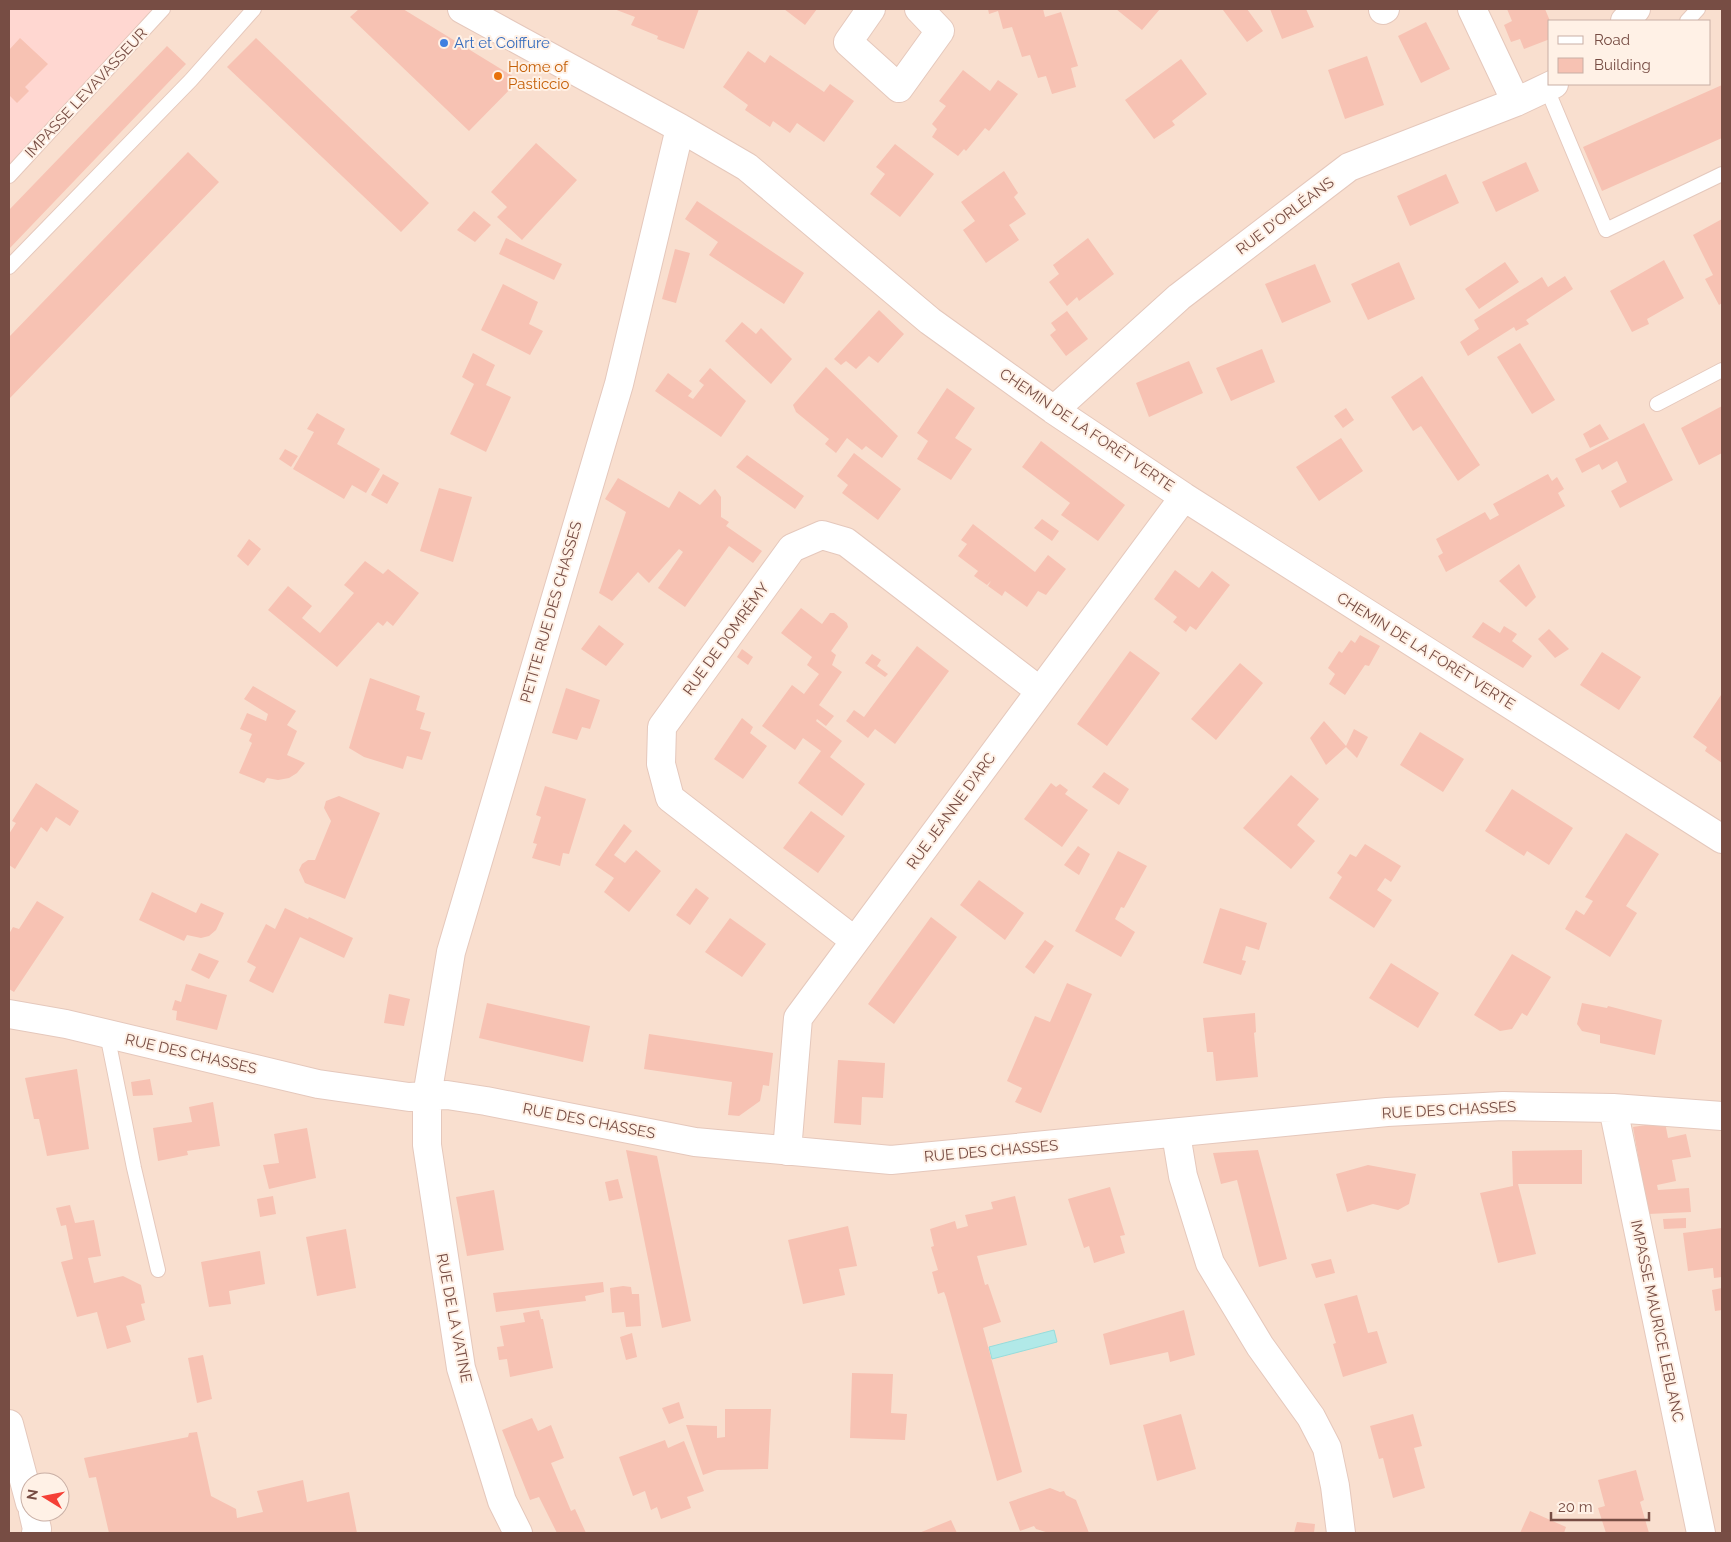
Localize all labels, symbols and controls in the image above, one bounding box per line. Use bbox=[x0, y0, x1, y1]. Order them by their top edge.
legend bbox=[1548, 20, 1711, 85]
street label: IMPASSE LEVAVASSEUR bbox=[21, 24, 151, 162]
text: Road bbox=[1594, 31, 1630, 49]
place label: Art et Coiffure bbox=[454, 34, 550, 52]
marker: Art et Coiffure bbox=[438, 37, 450, 49]
text: Building bbox=[1594, 56, 1651, 74]
place label: Home of Pasticcio bbox=[508, 58, 570, 93]
marker: Home of Pasticcio bbox=[492, 70, 504, 82]
street label: RUE D'ORLÉANS bbox=[1233, 173, 1337, 259]
street label: CHEMIN DE LA FORÊT VERTE bbox=[996, 365, 1178, 495]
street label: PETITE RUE DES CHASSES bbox=[516, 519, 586, 705]
street label: RUE DE DOMRÉMY bbox=[679, 579, 773, 699]
street label: CHEMIN DE LA FORÊT VERTE bbox=[1334, 589, 1518, 713]
street label: RUE JEANNE D'ARC bbox=[903, 749, 999, 873]
street label: RUE DES CHASSES bbox=[123, 1030, 259, 1078]
street label: RUE DES CHASSES bbox=[1381, 1097, 1517, 1123]
street label: RUE DES CHASSES bbox=[521, 1099, 657, 1143]
street label: RUE DES CHASSES bbox=[923, 1136, 1059, 1166]
street label: IMPASSE MAURICE LEBLANC bbox=[1627, 1218, 1687, 1424]
street label: RUE DE LA VATINE bbox=[433, 1252, 475, 1384]
north arrow bbox=[20, 1472, 70, 1522]
text: N bbox=[23, 1488, 41, 1501]
scale bar bbox=[1551, 1490, 1648, 1522]
text: 20 m bbox=[1558, 1498, 1593, 1516]

